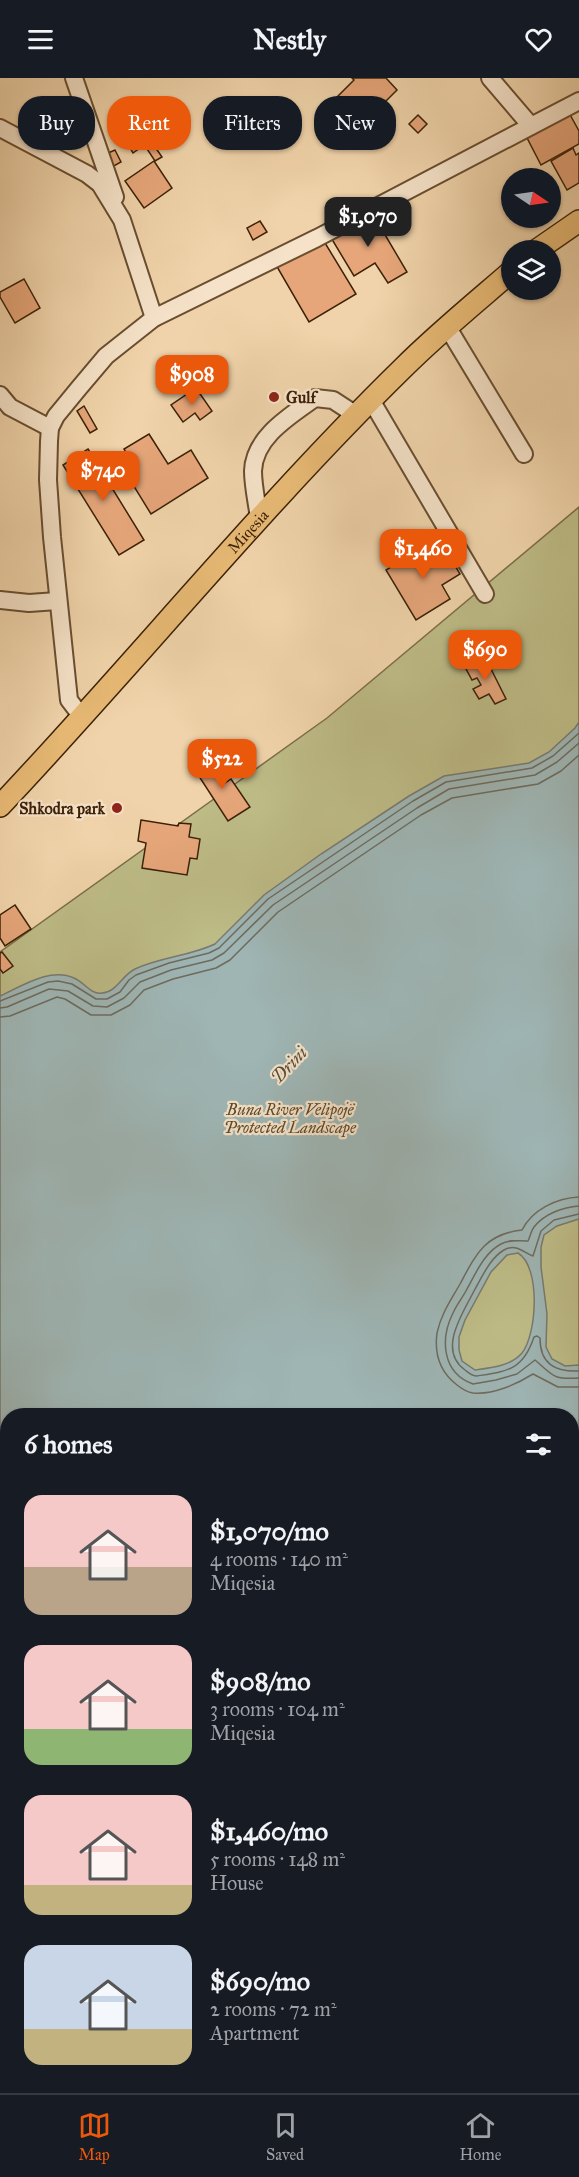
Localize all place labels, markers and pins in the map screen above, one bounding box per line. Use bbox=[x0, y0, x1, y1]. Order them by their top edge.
pin: $1,070 bbox=[319, 197, 417, 248]
pin: $908 bbox=[156, 355, 228, 406]
place label: Gulf bbox=[286, 388, 319, 407]
marker: Gulf bbox=[267, 390, 281, 404]
pin: $740 bbox=[67, 451, 139, 502]
pin: $1,460 bbox=[374, 529, 472, 580]
pin: $690 bbox=[449, 630, 521, 681]
pin: $522 bbox=[186, 739, 258, 790]
place label: Shkodra park bbox=[19, 799, 106, 819]
marker: Shkodra park bbox=[110, 801, 124, 815]

